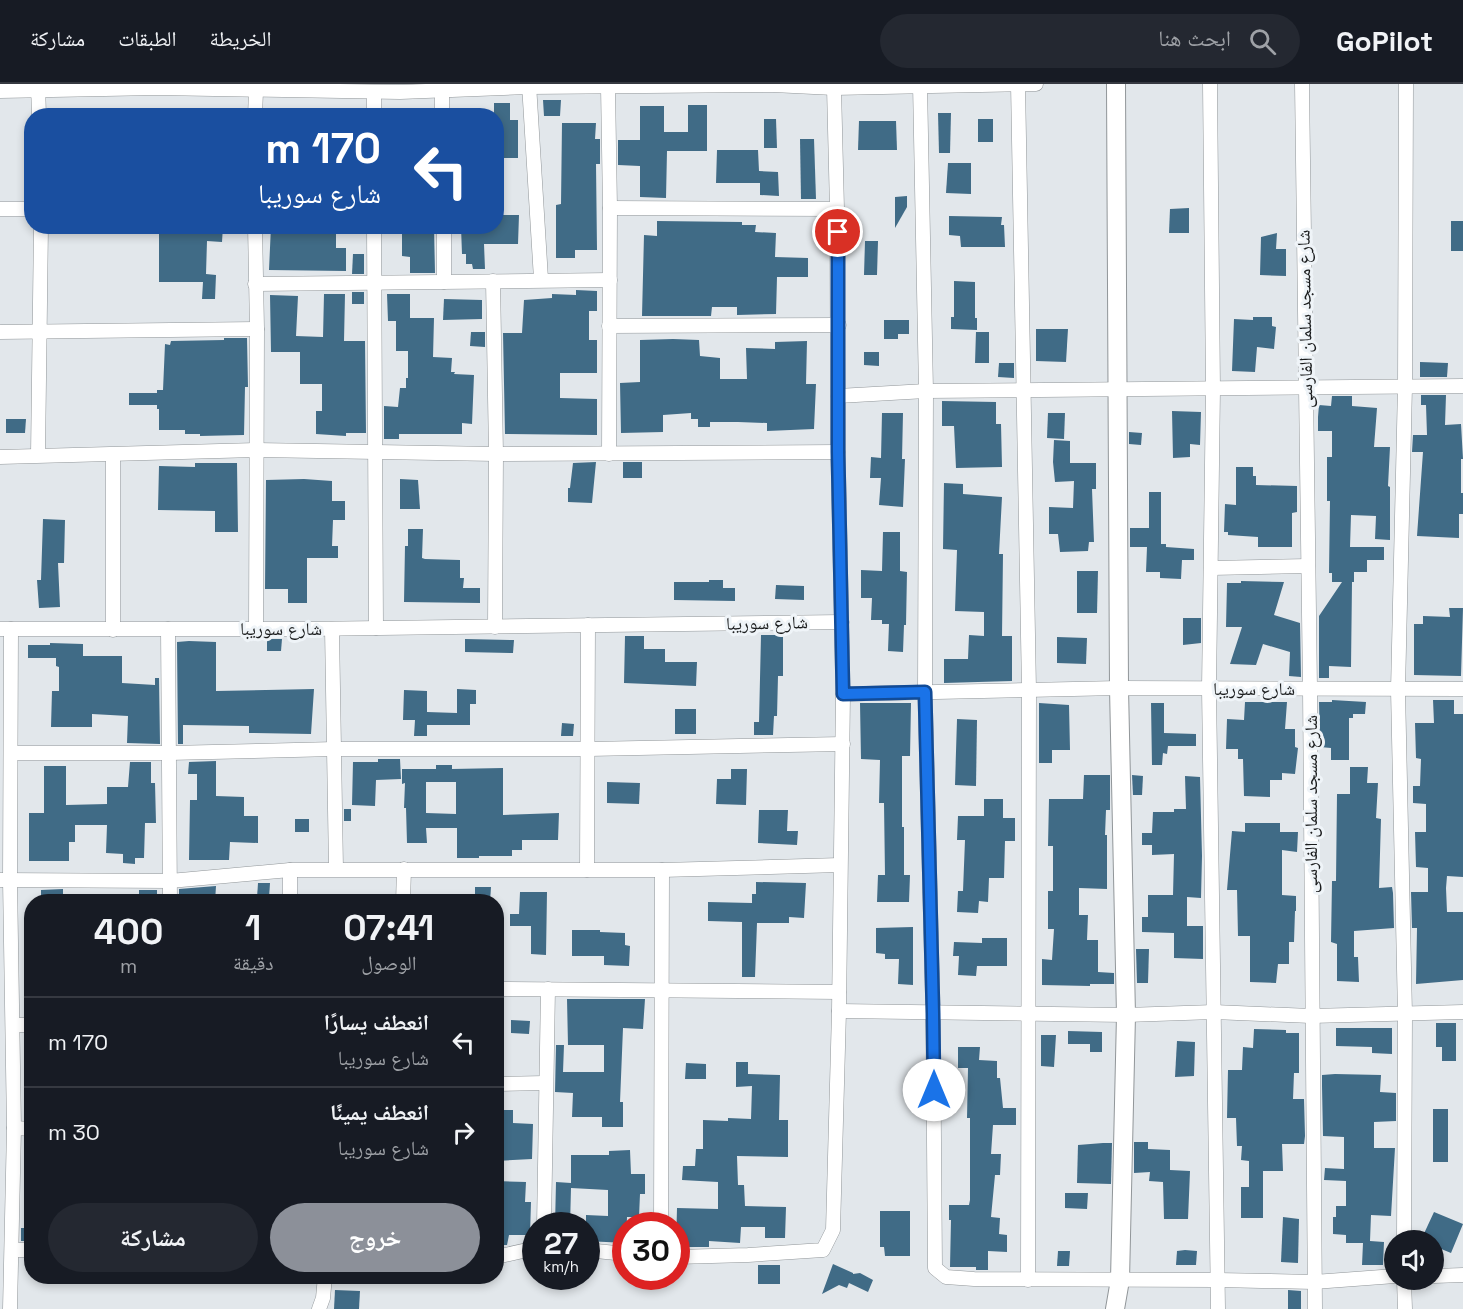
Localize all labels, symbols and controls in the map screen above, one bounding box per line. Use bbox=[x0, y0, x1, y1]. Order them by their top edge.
search box bbox=[880, 14, 1300, 68]
text: GoPilot bbox=[1336, 23, 1433, 59]
text: ابحث هنا bbox=[1158, 24, 1231, 52]
text: مشاركة bbox=[30, 25, 85, 52]
text: الطبقات bbox=[118, 25, 177, 52]
text: الخريطة bbox=[210, 25, 271, 52]
icon: search bbox=[1246, 25, 1279, 58]
text: 170 m bbox=[265, 122, 381, 175]
icon: left bbox=[402, 132, 480, 210]
text: شارع سوريبا bbox=[258, 176, 381, 211]
pin bbox=[812, 206, 863, 257]
icon: arrive bbox=[821, 215, 854, 248]
street label: شارع مسجد سلمان الفارسى bbox=[1291, 230, 1318, 408]
street label: شارع سوريبا bbox=[726, 610, 808, 635]
street label: شارع سوريبا bbox=[240, 617, 322, 640]
street label: شارع سوريبا bbox=[1213, 677, 1295, 700]
street label: شارع مسجد سلمان الفارسى bbox=[1299, 715, 1322, 893]
text: 1 bbox=[245, 905, 261, 951]
text: 07:41 bbox=[343, 905, 434, 951]
text: 400 bbox=[94, 909, 163, 955]
text: دقيقة bbox=[233, 950, 274, 976]
text: الوصول bbox=[361, 950, 416, 976]
text: m bbox=[120, 953, 137, 979]
text: انعطف يسارًا bbox=[324, 1008, 429, 1036]
icon: left bbox=[447, 1026, 480, 1059]
text: 170 m bbox=[48, 1028, 108, 1056]
text: شارع سوريبا bbox=[338, 1045, 429, 1071]
position arrow bbox=[902, 1058, 966, 1122]
text: انعطف يمينًا bbox=[330, 1098, 429, 1126]
icon: right bbox=[447, 1116, 480, 1149]
text: 30 m bbox=[48, 1118, 100, 1146]
text: شارع سوريبا bbox=[338, 1135, 429, 1161]
button: مشاركة bbox=[48, 1203, 258, 1272]
button: خروج bbox=[270, 1203, 480, 1272]
speed limit sign: 30 bbox=[612, 1212, 690, 1290]
text: 27 bbox=[544, 1224, 578, 1263]
map controls bbox=[1384, 1230, 1444, 1290]
button: sound bbox=[1384, 1230, 1444, 1290]
text: km/h bbox=[543, 1257, 579, 1276]

